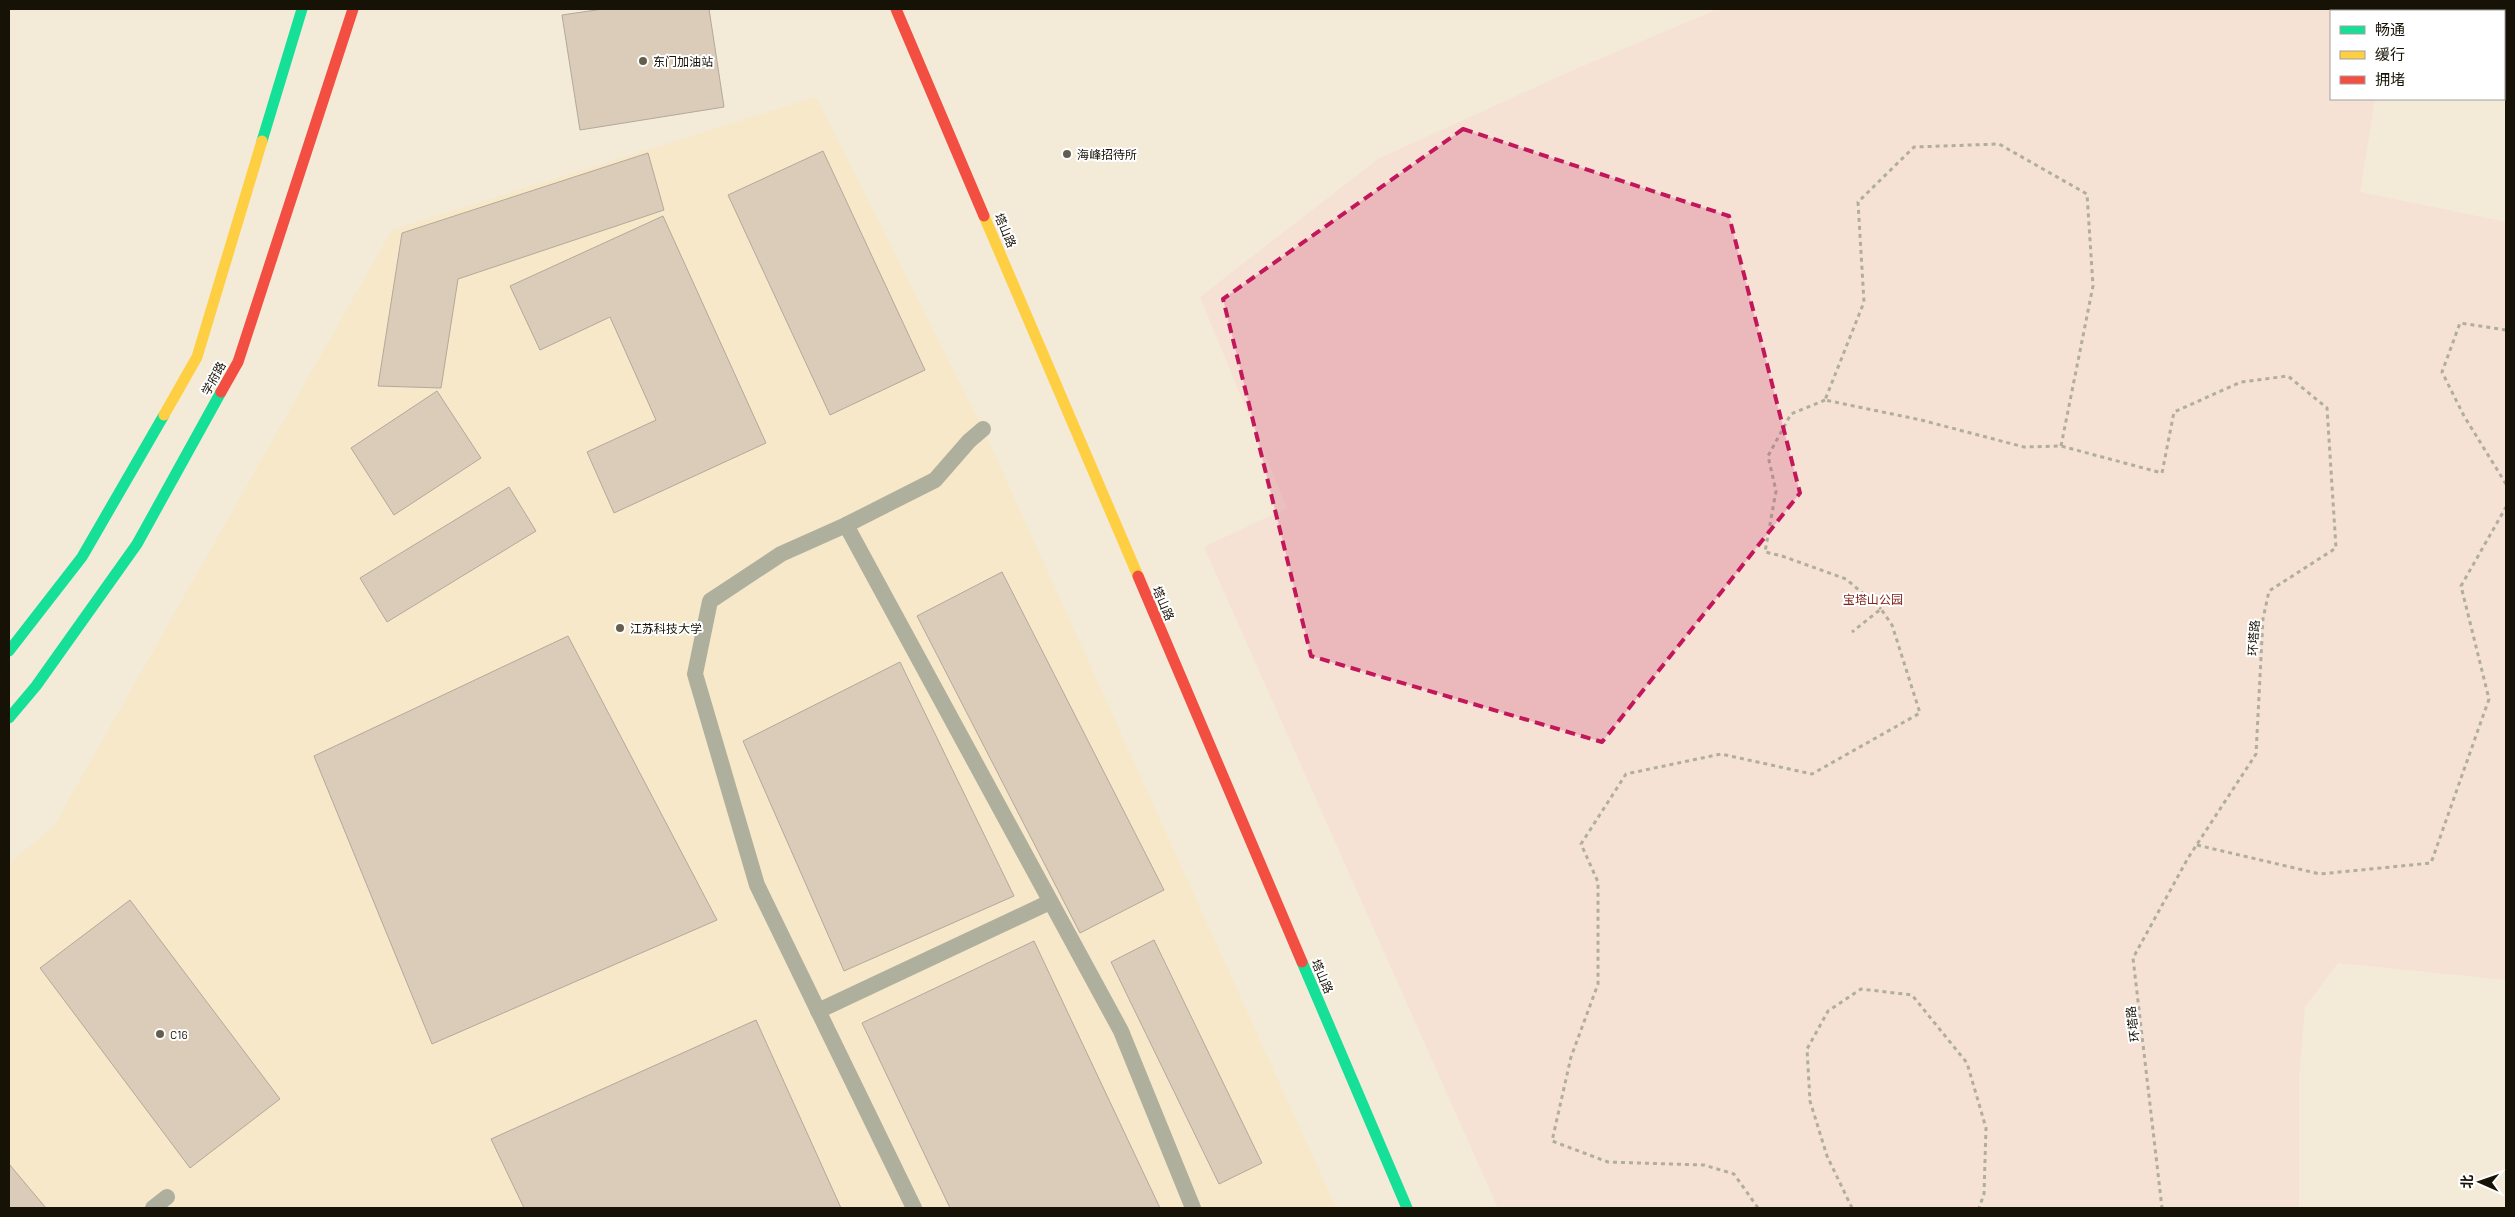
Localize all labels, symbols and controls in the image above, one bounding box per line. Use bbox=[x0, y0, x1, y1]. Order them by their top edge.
legend bbox=[2330, 10, 2505, 100]
text: 畅通 bbox=[2375, 20, 2405, 38]
text: 缓行 bbox=[2375, 45, 2405, 63]
place label: 东门加油站 bbox=[653, 54, 713, 68]
marker: 东门加油站 bbox=[637, 55, 649, 67]
text: 拥堵 bbox=[2375, 70, 2405, 88]
place label: 海峰招待所 bbox=[1077, 147, 1137, 161]
marker: 海峰招待所 bbox=[1061, 148, 1073, 160]
street label: 塔山路 bbox=[993, 211, 1019, 249]
street label: 学府路 bbox=[198, 359, 228, 397]
street label: 塔山路 bbox=[1151, 584, 1177, 622]
park label: 宝塔山公园 bbox=[1843, 592, 1903, 606]
street label: 环塔路 bbox=[2245, 620, 2261, 656]
place label: 江苏科技大学 bbox=[630, 621, 702, 635]
marker: 江苏科技大学 bbox=[614, 622, 626, 634]
street label: 塔山路 bbox=[1310, 957, 1336, 995]
street label: 环塔路 bbox=[2123, 1005, 2141, 1043]
place label: C16 bbox=[170, 1027, 188, 1041]
marker: C16 bbox=[154, 1028, 166, 1040]
north arrow bbox=[2455, 1157, 2505, 1207]
text: 北 bbox=[2458, 1174, 2475, 1189]

